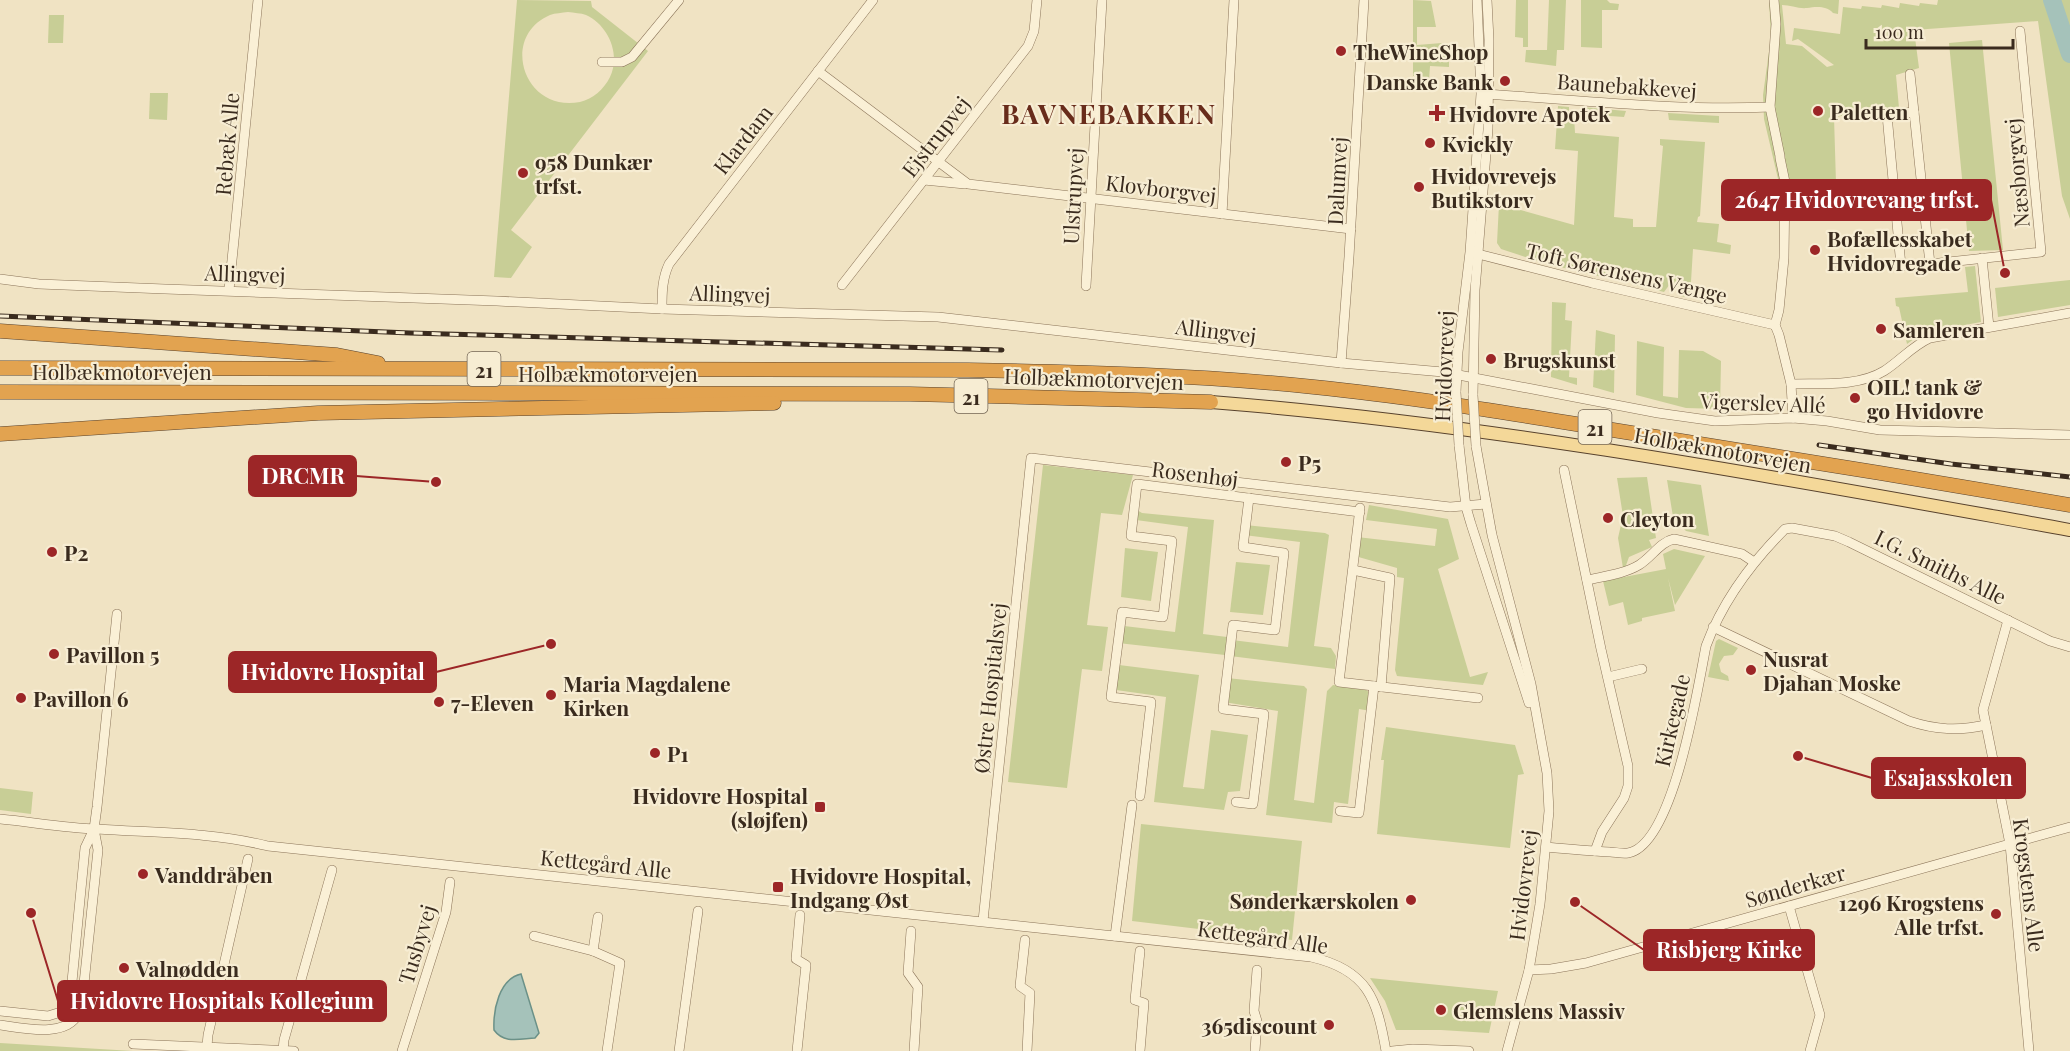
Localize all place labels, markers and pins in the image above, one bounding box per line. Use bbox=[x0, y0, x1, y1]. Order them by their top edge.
place label: TheWineShop bbox=[1353, 37, 1488, 65]
marker: TheWineShop bbox=[1334, 44, 1348, 58]
place label: Danske Bank bbox=[1366, 67, 1494, 95]
marker: Danske Bank bbox=[1498, 74, 1512, 88]
place label: Paletten bbox=[1830, 97, 1909, 125]
place label: Hvidovre Apotek bbox=[1449, 99, 1611, 127]
marker: Paletten bbox=[1811, 104, 1825, 118]
marker: Hvidovre Apotek bbox=[1430, 106, 1444, 120]
place label: Kvickly bbox=[1442, 129, 1513, 157]
marker: Kvickly bbox=[1423, 136, 1437, 150]
place label: 958 Dunkær trfst. bbox=[534, 147, 652, 199]
place label: Hvidovrevejs Butikstorv bbox=[1431, 161, 1556, 213]
marker: 958 Dunkær trfst. bbox=[516, 166, 530, 180]
marker: Hvidovrevejs Butikstorv bbox=[1412, 180, 1426, 194]
callout: 2647 Hvidovrevang trfst. bbox=[1722, 180, 1991, 220]
place label: Bofællesskabet Hvidovregade bbox=[1827, 224, 1973, 276]
marker: Bofællesskabet Hvidovregade bbox=[1808, 243, 1822, 257]
place label: Samleren bbox=[1893, 315, 1985, 343]
marker: Samleren bbox=[1874, 322, 1888, 336]
place label: Brugskunst bbox=[1503, 345, 1616, 373]
marker: Brugskunst bbox=[1484, 352, 1498, 366]
place label: OIL! tank & go Hvidovre bbox=[1867, 372, 1984, 424]
marker: OIL! tank & go Hvidovre bbox=[1848, 391, 1862, 405]
place label: P5 bbox=[1298, 448, 1321, 476]
marker: P5 bbox=[1279, 455, 1293, 469]
callout: DRCMR bbox=[249, 456, 356, 496]
place label: Cleyton bbox=[1620, 504, 1695, 532]
marker: Cleyton bbox=[1601, 511, 1615, 525]
place label: P2 bbox=[64, 538, 88, 566]
marker: P2 bbox=[45, 545, 59, 559]
place label: Pavillon 5 bbox=[66, 640, 159, 668]
place label: Nusrat Djahan Moske bbox=[1763, 644, 1901, 696]
marker: Pavillon 5 bbox=[47, 647, 61, 661]
callout: Hvidovre Hospital bbox=[229, 652, 436, 692]
marker: Nusrat Djahan Moske bbox=[1744, 663, 1758, 677]
place label: Maria Magdalene Kirken bbox=[563, 669, 731, 721]
place label: Pavillon 6 bbox=[33, 684, 129, 712]
place label: 7-Eleven bbox=[451, 688, 534, 716]
marker: Maria Magdalene Kirken bbox=[544, 688, 558, 702]
marker: Pavillon 6 bbox=[14, 691, 28, 705]
marker: 7-Eleven bbox=[432, 695, 446, 709]
place label: P1 bbox=[667, 739, 689, 767]
marker: P1 bbox=[648, 746, 662, 760]
callout: Esajasskolen bbox=[1872, 758, 2025, 798]
place label: Hvidovre Hospital (sløjfen) bbox=[632, 781, 808, 833]
marker: Hvidovre Hospital (sløjfen) bbox=[813, 800, 827, 814]
place label: Vanddråben bbox=[154, 860, 273, 888]
place label: Hvidovre Hospital, Indgang Øst bbox=[790, 861, 971, 913]
marker: Vanddråben bbox=[136, 867, 150, 881]
marker: Hvidovre Hospital, Indgang Øst bbox=[771, 880, 785, 894]
place label: Sønderkærskolen bbox=[1229, 886, 1399, 914]
place label: 1296 Krogstens Alle trfst. bbox=[1839, 888, 1984, 940]
marker: Sønderkærskolen bbox=[1404, 893, 1418, 907]
marker: 1296 Krogstens Alle trfst. bbox=[1989, 907, 2003, 921]
callout: Risbjerg Kirke bbox=[1644, 930, 1814, 970]
place label: Valnødden bbox=[135, 954, 239, 982]
marker: Valnødden bbox=[117, 961, 131, 975]
callout: Hvidovre Hospitals Kollegium bbox=[58, 981, 386, 1021]
place label: Glemslens Massiv bbox=[1453, 996, 1625, 1024]
marker: Glemslens Massiv bbox=[1434, 1003, 1448, 1017]
place label: 365discount bbox=[1201, 1011, 1318, 1039]
marker: 365discount bbox=[1322, 1018, 1336, 1032]

